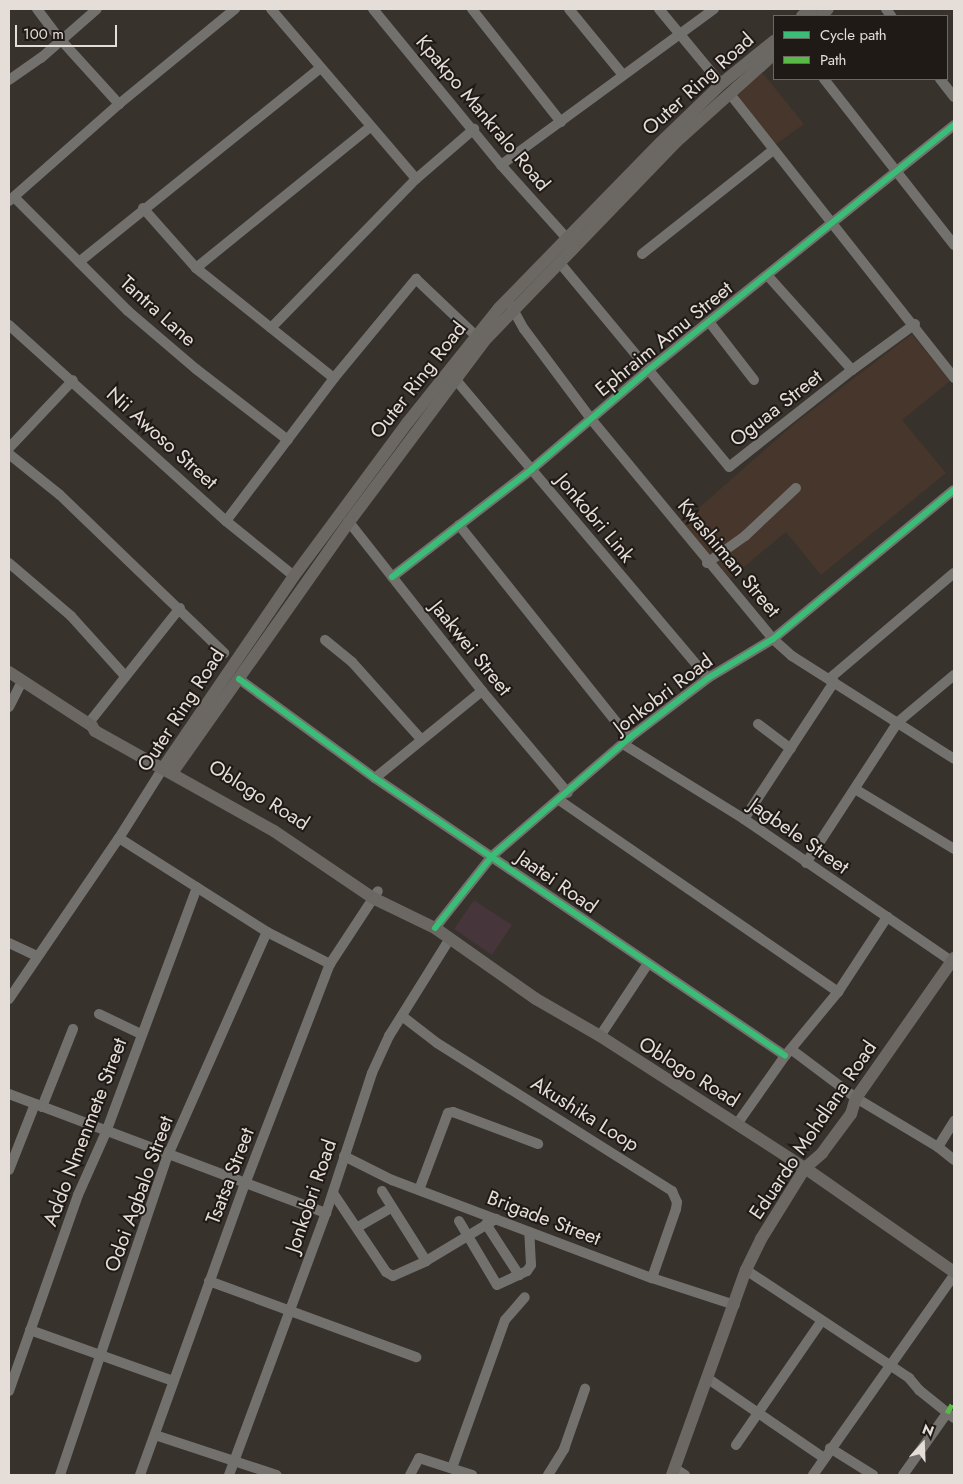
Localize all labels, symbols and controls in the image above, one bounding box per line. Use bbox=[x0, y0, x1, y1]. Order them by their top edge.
scale bar bbox=[18, 15, 120, 47]
legend bbox=[773, 15, 948, 80]
text: 100 m bbox=[23, 23, 64, 45]
text: Cycle path bbox=[820, 24, 887, 46]
street label: Outer Ring Road bbox=[637, 28, 759, 140]
street label: Kpakpo Mankralo Road bbox=[411, 30, 555, 196]
text: Path bbox=[820, 49, 846, 71]
street label: Tantra Lane bbox=[115, 271, 201, 351]
street label: Ephraim Amu Street bbox=[591, 276, 737, 402]
street label: Outer Ring Road bbox=[365, 317, 471, 443]
street label: Oguaa Street bbox=[725, 364, 827, 452]
street label: Nii Awoso Street bbox=[102, 382, 222, 494]
street label: Jonkobri Link bbox=[551, 469, 639, 567]
street label: Kwashiman Street bbox=[673, 494, 785, 622]
street label: Jaakwei Street bbox=[425, 596, 517, 700]
street label: Outer Ring Road bbox=[132, 644, 230, 776]
street label: Jonkobri Road bbox=[609, 649, 717, 739]
street label: Oblogo Road bbox=[204, 755, 314, 835]
street label: Jagbele Street bbox=[745, 793, 853, 879]
street label: Jaatei Road bbox=[512, 845, 602, 919]
street label: Oblogo Road bbox=[634, 1032, 744, 1112]
street label: Addo Nmenmete Street bbox=[38, 1035, 132, 1229]
street label: Eduardo Mohdlana Road bbox=[744, 1036, 882, 1224]
street label: Akushika Loop bbox=[527, 1071, 643, 1157]
street label: Odoi Agbalo Street bbox=[100, 1113, 178, 1275]
street label: Tsatsa Street bbox=[201, 1124, 259, 1228]
street label: Jonkobri Road bbox=[280, 1136, 342, 1256]
street label: Brigade Street bbox=[484, 1185, 604, 1251]
north arrow bbox=[898, 1419, 948, 1469]
text: N bbox=[919, 1419, 937, 1441]

